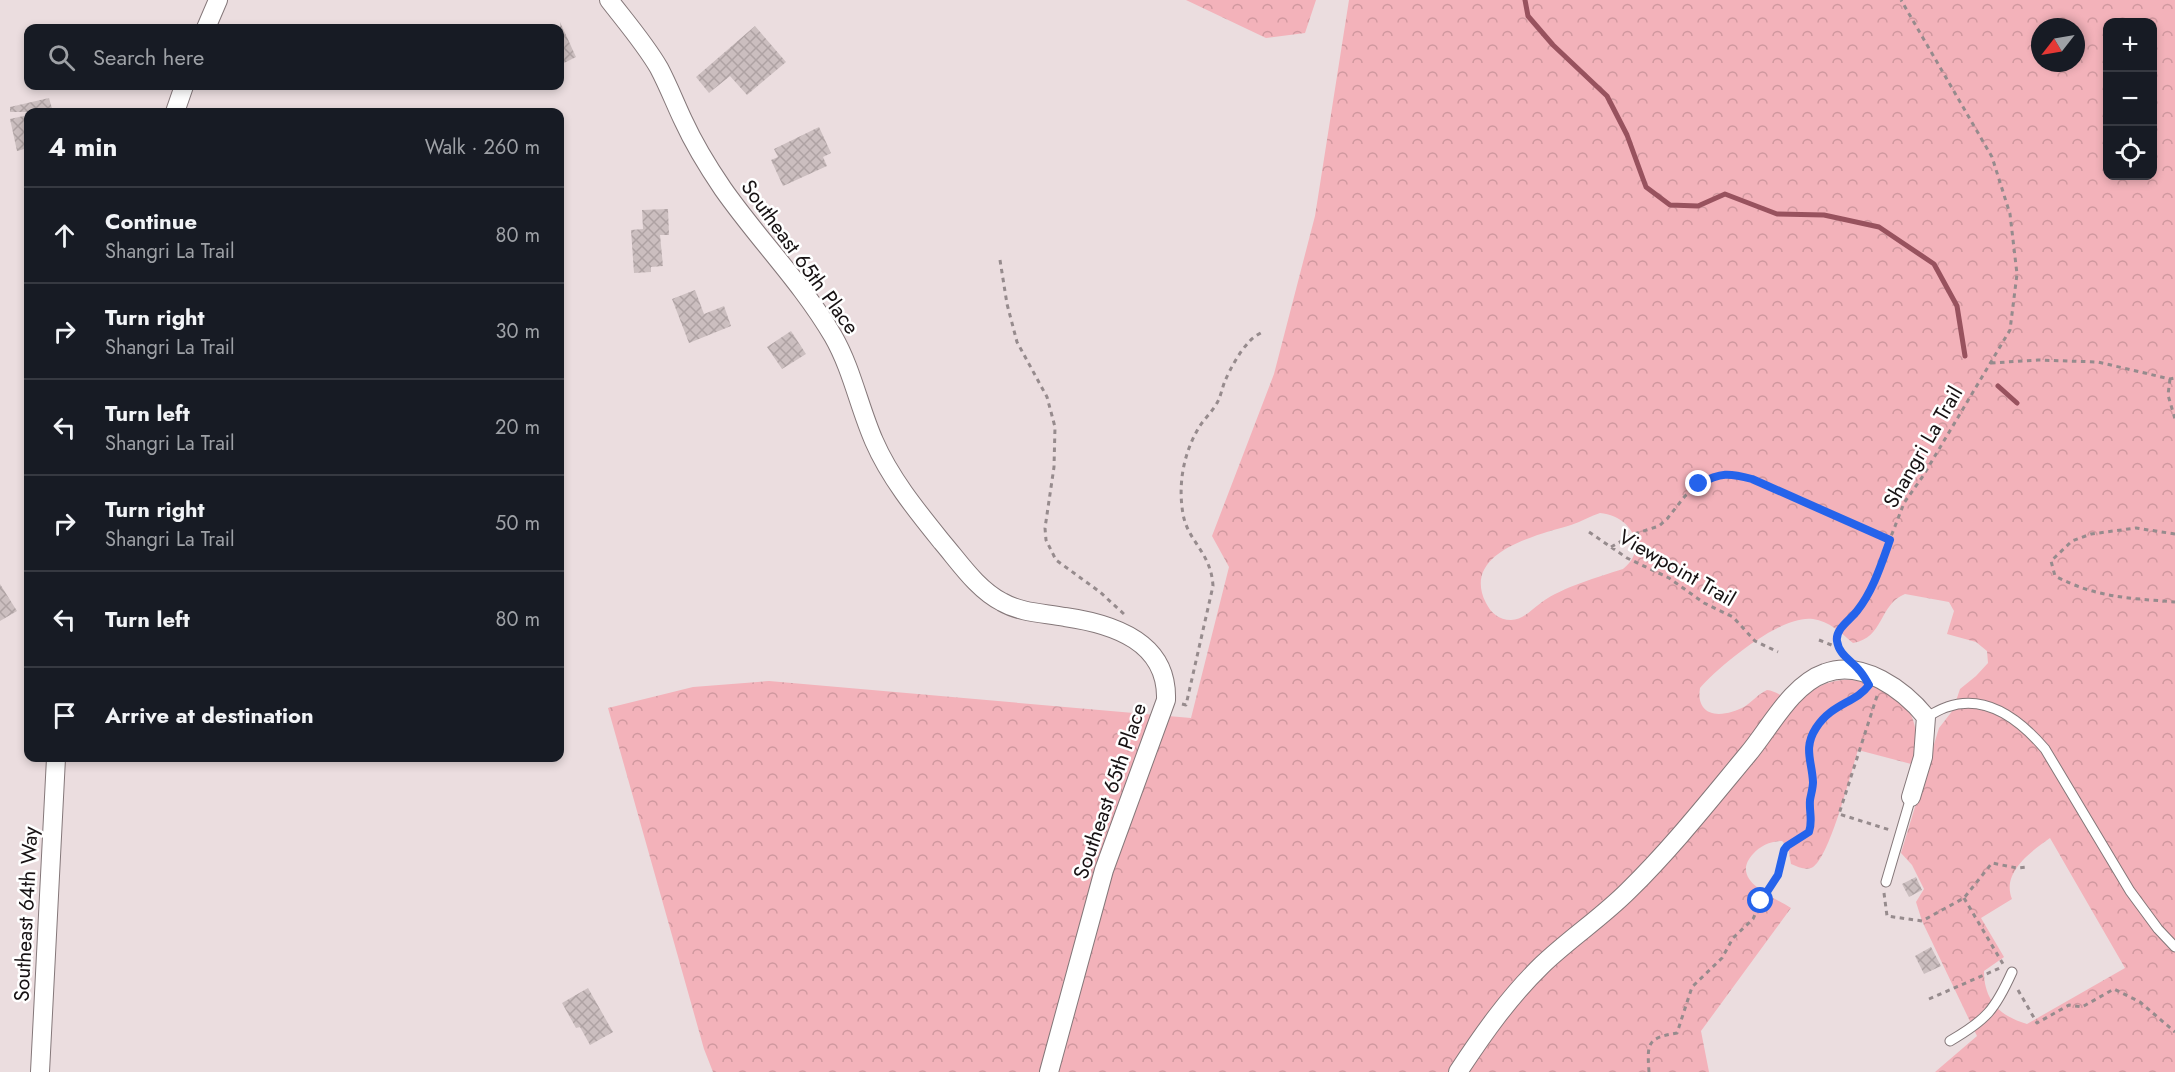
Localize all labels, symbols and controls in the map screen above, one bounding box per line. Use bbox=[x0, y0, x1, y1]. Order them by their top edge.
north arrow bbox=[2031, 18, 2085, 72]
map controls bbox=[2103, 18, 2157, 180]
button: + bbox=[2103, 18, 2157, 72]
search box bbox=[24, 24, 564, 90]
icon: search bbox=[45, 41, 78, 74]
text: Search here bbox=[93, 41, 204, 73]
button: − bbox=[2103, 72, 2157, 126]
button: locate bbox=[2103, 126, 2157, 180]
text: 4 min bbox=[48, 128, 117, 166]
text: Walk · 260 m bbox=[425, 133, 540, 162]
street label: Southeast 65th Place bbox=[734, 174, 866, 341]
text: Continue bbox=[105, 205, 197, 237]
icon: ahead bbox=[48, 219, 81, 252]
text: 80 m bbox=[495, 221, 540, 250]
text: Shangri La Trail bbox=[105, 237, 235, 266]
text: Turn right bbox=[105, 301, 205, 333]
icon: right bbox=[48, 315, 81, 348]
text: 30 m bbox=[495, 317, 540, 346]
text: Shangri La Trail bbox=[105, 333, 235, 362]
street label: Shangri La Trail bbox=[1876, 381, 1970, 513]
text: Turn left bbox=[105, 397, 190, 429]
icon: left bbox=[48, 411, 81, 444]
text: 20 m bbox=[495, 413, 540, 442]
text: Shangri La Trail bbox=[105, 429, 235, 458]
route end bbox=[1685, 470, 1711, 496]
text: Turn right bbox=[105, 493, 205, 525]
icon: right bbox=[48, 507, 81, 540]
text: 50 m bbox=[495, 509, 540, 538]
street label: Viewpoint Trail bbox=[1613, 522, 1741, 614]
text: Shangri La Trail bbox=[105, 525, 235, 554]
icon: left bbox=[48, 603, 81, 636]
text: Turn left bbox=[105, 603, 190, 635]
text: 80 m bbox=[495, 605, 540, 634]
icon: arrive bbox=[48, 699, 81, 732]
text: Arrive at destination bbox=[105, 699, 314, 731]
street label: Southeast 65th Place bbox=[1066, 699, 1154, 883]
street label: Southeast 64th Way bbox=[6, 825, 46, 1002]
route start bbox=[1747, 887, 1773, 913]

